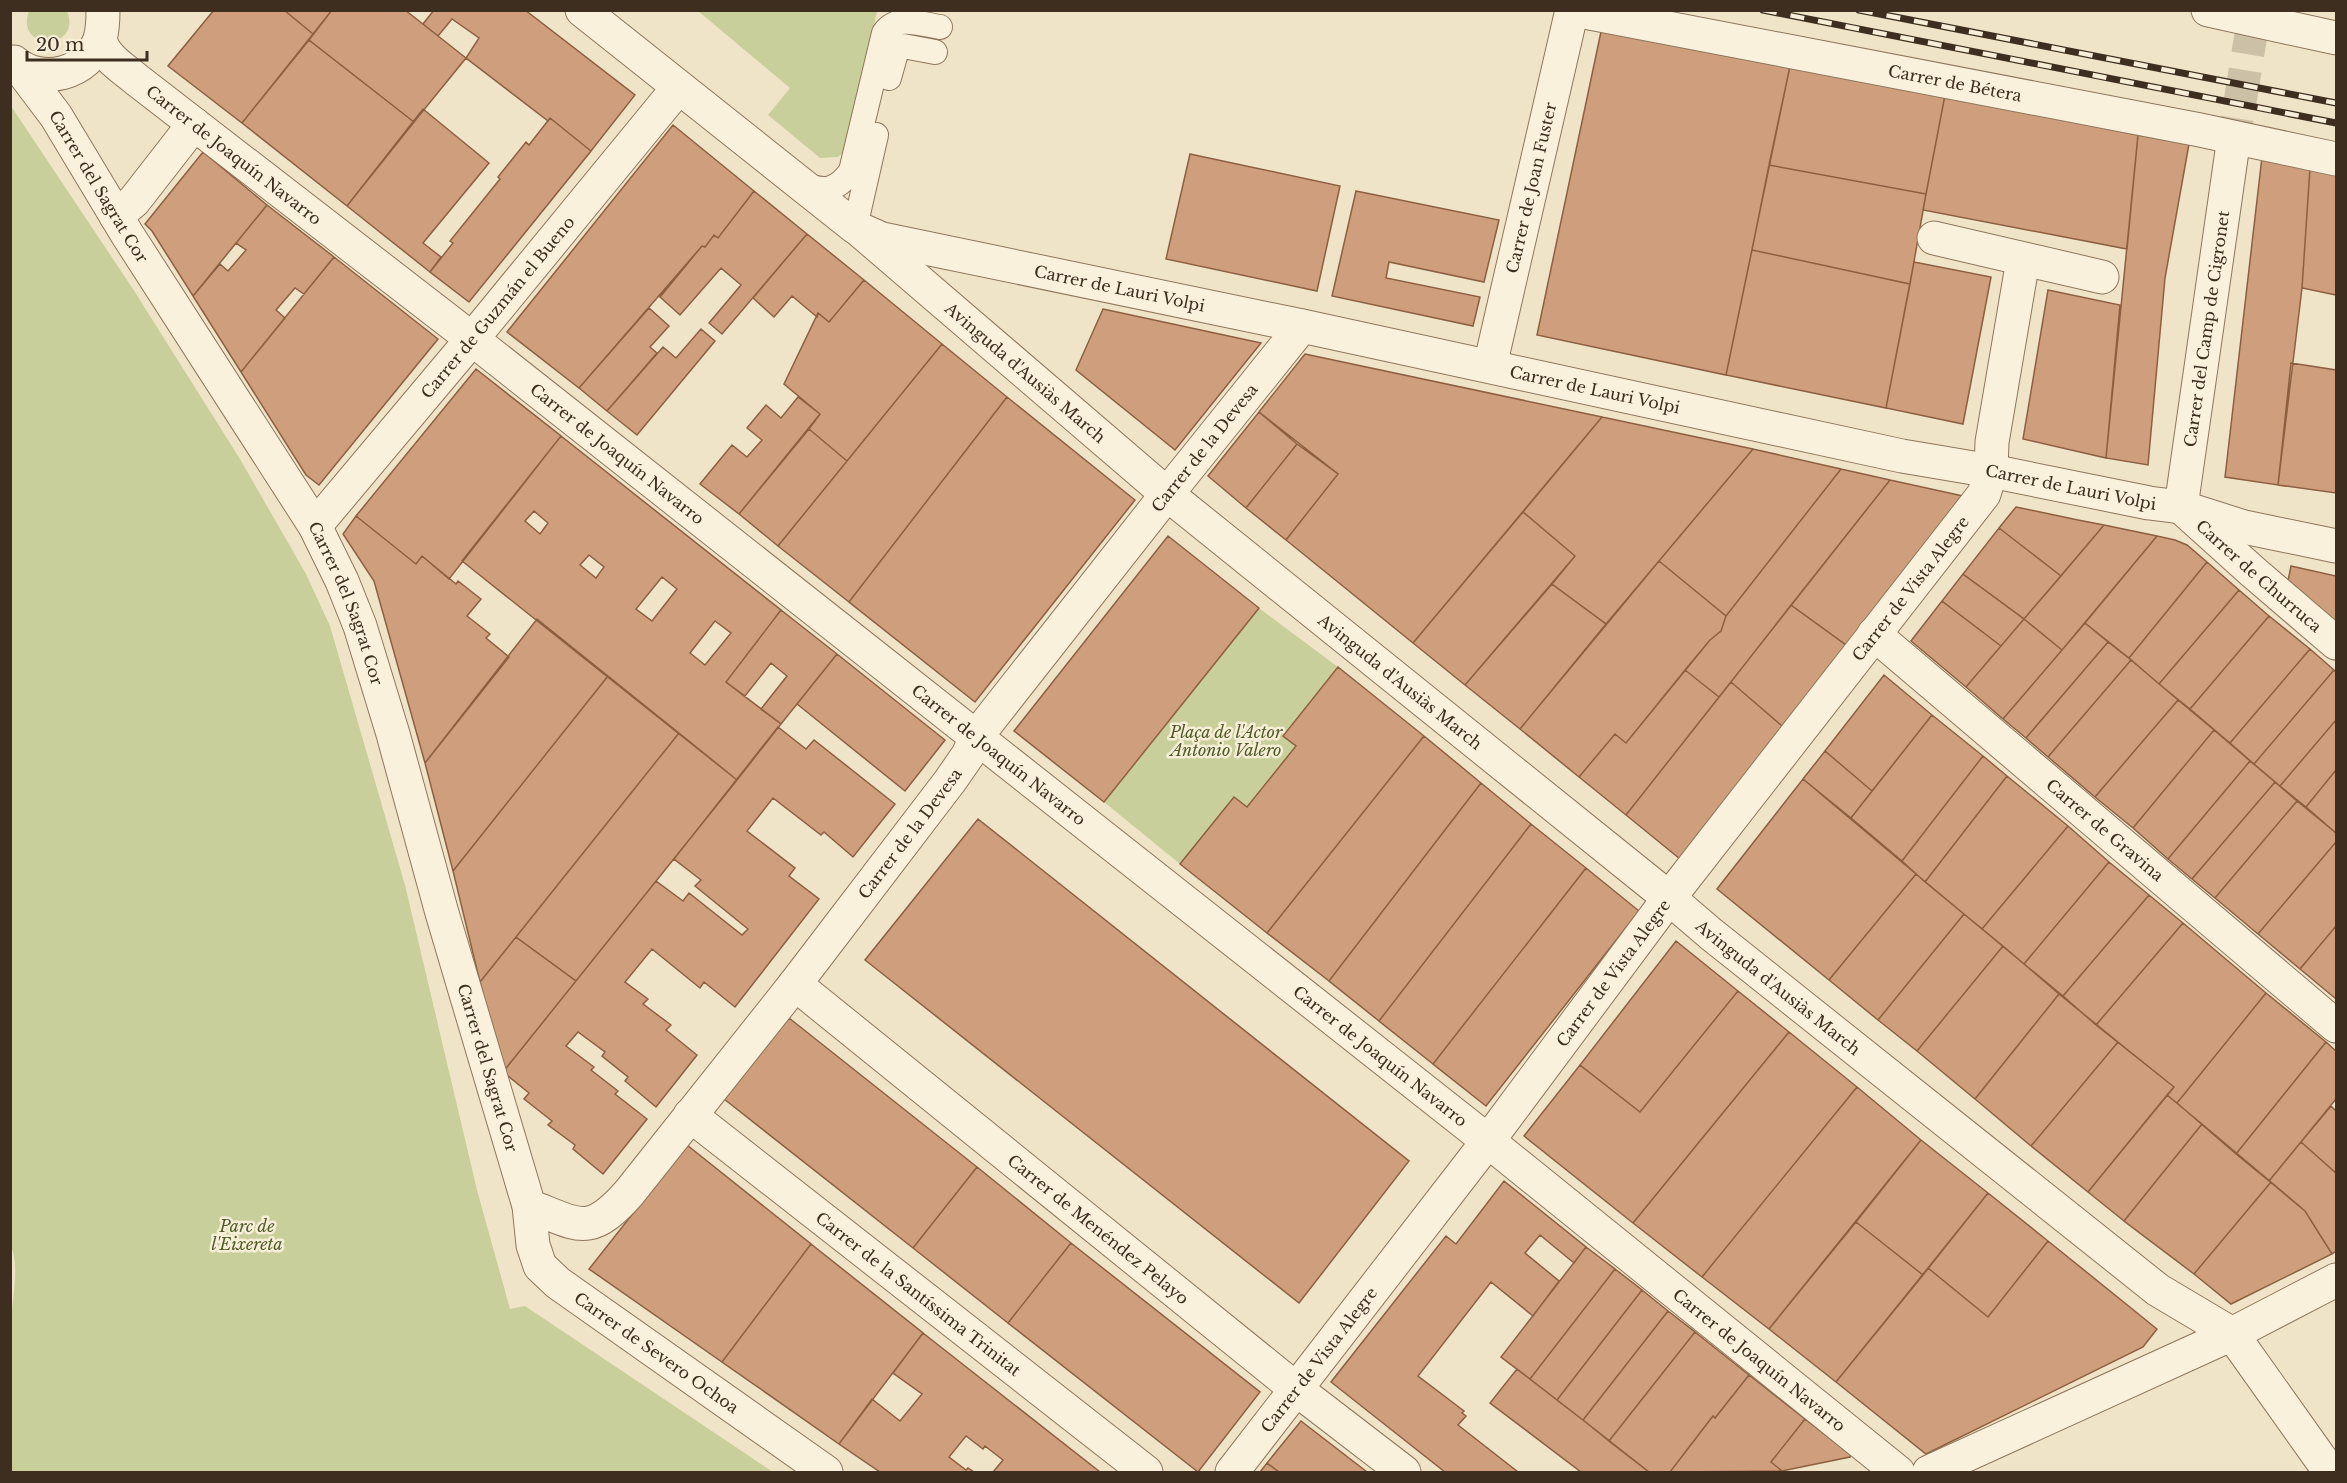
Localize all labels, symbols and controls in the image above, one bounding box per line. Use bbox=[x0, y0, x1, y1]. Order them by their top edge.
scale bar bbox=[27, 24, 147, 62]
text: 20 m bbox=[36, 34, 84, 56]
street label: Carrer de Bétera bbox=[1887, 60, 2024, 106]
street label: Carrer de Joaquín Navarro bbox=[142, 81, 326, 229]
street label: Carrer de Joan Fuster bbox=[1502, 100, 1561, 275]
street label: Carrer del Sagrat Cor bbox=[45, 107, 153, 267]
street label: Carrer del Camp de Cigronet bbox=[2180, 209, 2233, 448]
street label: Carrer de Guzmán el Bueno bbox=[417, 212, 579, 402]
street label: Carrer de Lauri Volpi bbox=[1033, 261, 1207, 316]
street label: Avinguda d'Ausiàs March bbox=[940, 298, 1110, 447]
street label: Carrer de Lauri Volpi bbox=[1508, 361, 1683, 418]
street label: Carrer de Joaquín Navarro bbox=[526, 379, 708, 529]
street label: Carrer de la Devesa bbox=[1147, 379, 1262, 516]
street label: Carrer de Lauri Volpi bbox=[1984, 460, 2158, 514]
street label: Carrer de Vista Alegre bbox=[1848, 512, 1973, 665]
street label: Carrer de Churruca bbox=[2192, 515, 2326, 636]
street label: Carrer del Sagrat Cor bbox=[304, 518, 388, 688]
street label: Avinguda d'Ausiàs March bbox=[1313, 609, 1486, 754]
street label: Carrer de Joaquín Navarro bbox=[908, 680, 1090, 830]
park label: Plaça de l'Actor Antonio Valero bbox=[1169, 722, 1283, 760]
street label: Carrer de la Devesa bbox=[854, 764, 966, 903]
street label: Carrer de Gravina bbox=[2042, 775, 2168, 886]
street label: Carrer de Vista Alegre bbox=[1552, 895, 1675, 1051]
street label: Avinguda d'Ausiàs March bbox=[1691, 915, 1865, 1059]
street label: Carrer del Sagrat Cor bbox=[454, 981, 522, 1155]
street label: Carrer de Joaquín Navarro bbox=[1289, 981, 1471, 1131]
street label: Carrer de Menéndez Pelayo bbox=[1004, 1150, 1193, 1308]
street label: Carrer de la Santíssima Trinitat bbox=[812, 1207, 1025, 1380]
park label: Parc de l'Eixereta bbox=[211, 1216, 283, 1254]
street label: Carrer de Vista Alegre bbox=[1256, 1283, 1381, 1436]
street label: Carrer de Joaquín Navarro bbox=[1669, 1284, 1850, 1436]
street label: Carrer de Severo Ochoa bbox=[570, 1288, 743, 1417]

